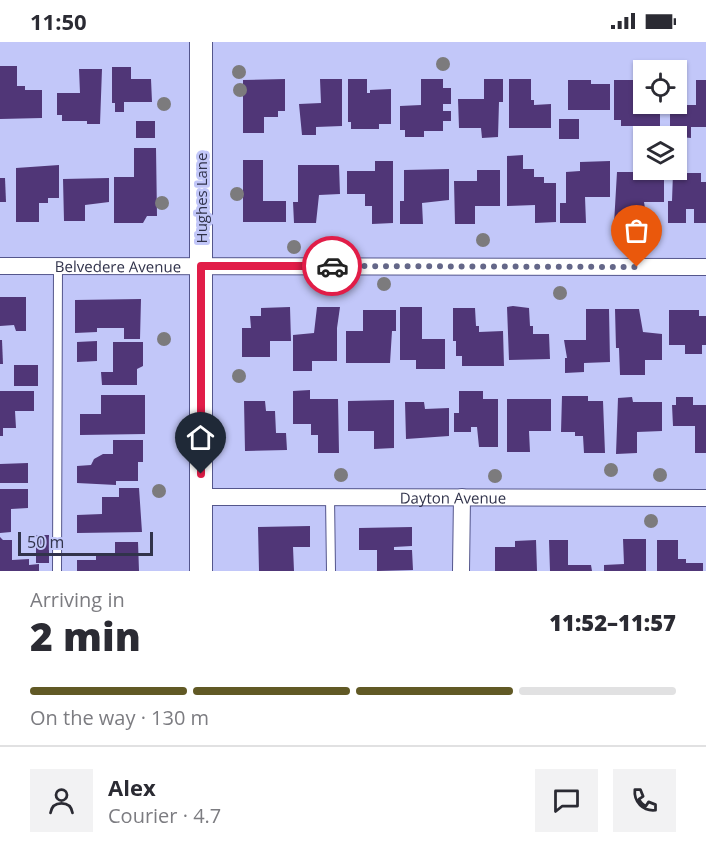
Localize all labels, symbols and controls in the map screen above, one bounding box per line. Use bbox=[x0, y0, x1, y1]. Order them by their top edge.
text: 11:50 bbox=[30, 6, 87, 36]
map controls bbox=[633, 60, 687, 180]
button: locate bbox=[633, 60, 687, 114]
button: layers bbox=[633, 126, 687, 180]
street label: Hughes Lane bbox=[191, 153, 211, 243]
pin bbox=[611, 205, 662, 267]
icon: bag bbox=[620, 214, 653, 247]
courier bbox=[302, 236, 362, 296]
icon: car bbox=[316, 250, 349, 283]
street label: Belvedere Avenue bbox=[55, 256, 181, 276]
pin bbox=[175, 412, 226, 474]
icon: home bbox=[184, 421, 217, 454]
street label: Dayton Avenue bbox=[400, 487, 506, 508]
scale bar bbox=[18, 529, 153, 556]
text: 50 m bbox=[27, 531, 64, 553]
text: Arriving in bbox=[30, 586, 125, 613]
text: 11:52–11:57 bbox=[549, 607, 676, 637]
text: 2 min bbox=[30, 609, 141, 662]
text: On the way · 130 m bbox=[30, 704, 209, 731]
button: person bbox=[30, 769, 93, 832]
button: chat bbox=[535, 769, 598, 832]
button: phone bbox=[613, 769, 676, 832]
text: Alex bbox=[108, 772, 156, 802]
text: Courier · 4.7 bbox=[108, 802, 221, 829]

